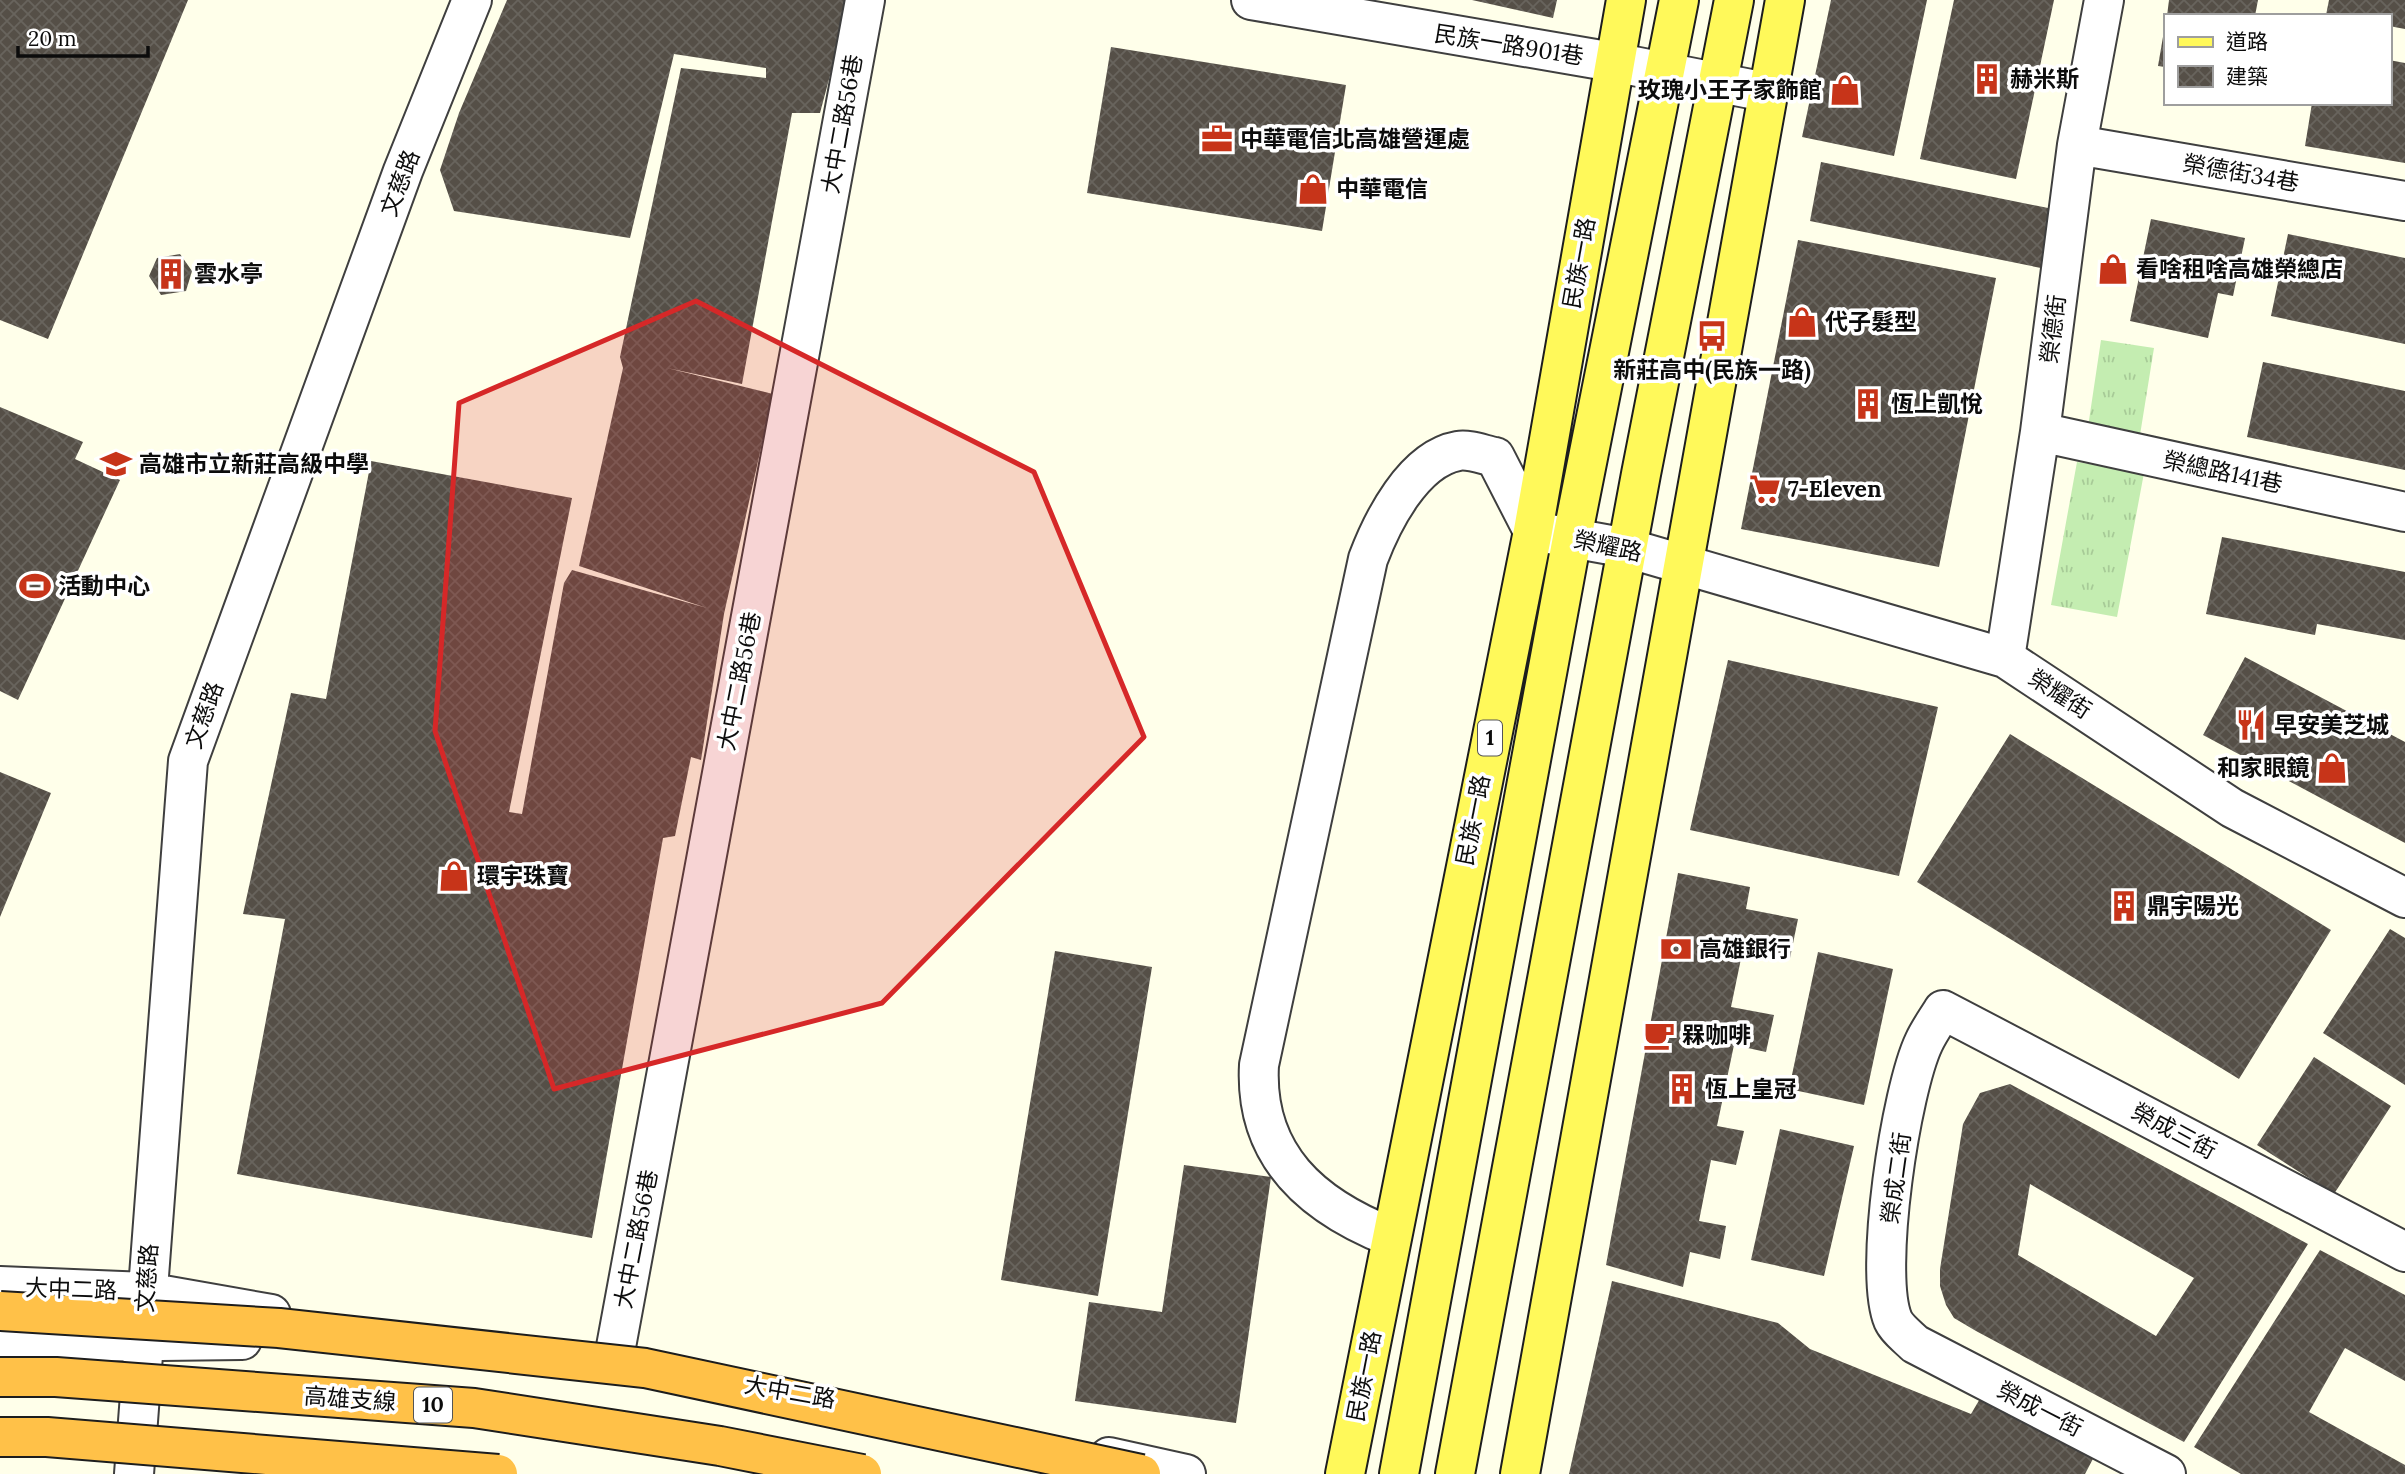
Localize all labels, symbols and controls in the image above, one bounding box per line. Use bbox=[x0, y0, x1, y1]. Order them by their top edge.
scale bar bbox=[18, 14, 147, 58]
legend bbox=[2164, 14, 2391, 105]
street label: 民族一路901巷 bbox=[1432, 18, 1586, 71]
text: 20 m bbox=[28, 25, 77, 52]
text: 道路 bbox=[2226, 28, 2268, 55]
street label: 大中二路56巷 bbox=[815, 52, 868, 196]
building icon: 赫米斯 bbox=[1970, 62, 2004, 96]
text: 建築 bbox=[2226, 63, 2268, 90]
place label: 赫米斯 bbox=[2010, 64, 2079, 93]
shop icon: 玫瑰小王子家飾館 bbox=[1828, 73, 1862, 107]
place label: 玫瑰小王子家飾館 bbox=[1638, 75, 1822, 104]
office icon: 中華電信北高雄營運處 bbox=[1200, 122, 1234, 156]
place label: 中華電信北高雄營運處 bbox=[1240, 124, 1470, 153]
street label: 文慈路 bbox=[374, 145, 425, 220]
street label: 榮德街34巷 bbox=[2181, 148, 2301, 197]
shop icon: 中華電信 bbox=[1296, 172, 1330, 206]
place label: 中華電信 bbox=[1336, 174, 1428, 203]
street label: 民族一路 bbox=[1556, 215, 1601, 311]
shop icon: 看啥租啥高雄榮總店 bbox=[2096, 252, 2130, 286]
place label: 看啥租啥高雄榮總店 bbox=[2136, 254, 2343, 283]
building icon: 雲水亭 bbox=[154, 257, 188, 291]
place label: 雲水亭 bbox=[194, 259, 263, 288]
street label: 榮德街 bbox=[2034, 293, 2071, 365]
shop icon: 代子髮型 bbox=[1785, 305, 1819, 339]
place label: 代子髮型 bbox=[1825, 307, 1917, 336]
bus stop icon: 新莊高中(民族一路) bbox=[1695, 319, 1729, 353]
place label: 新莊高中(民族一路) bbox=[1613, 355, 1811, 385]
building icon: 恆上凱悅 bbox=[1851, 387, 1885, 421]
place label: 恆上凱悅 bbox=[1891, 389, 1983, 418]
street label: 榮總路141巷 bbox=[2161, 445, 2285, 498]
school or university icon: 高雄市立新莊高級中學 bbox=[99, 447, 133, 481]
place label: 高雄市立新莊高級中學 bbox=[139, 449, 369, 478]
supermarket icon: 7-Eleven bbox=[1748, 472, 1782, 506]
place label: 7-Eleven bbox=[1788, 474, 1882, 503]
street label: 榮耀路 bbox=[1571, 524, 1645, 567]
sports icon: 活動中心 bbox=[18, 569, 52, 603]
place label: 活動中心 bbox=[58, 571, 150, 600]
street label: 大中二路56巷 bbox=[711, 609, 766, 753]
street label: 榮耀街 bbox=[2023, 663, 2097, 725]
street label: 文慈路 bbox=[178, 677, 229, 752]
restaurant icon: 早安美芝城 bbox=[2234, 708, 2268, 742]
place label: 早安美芝城 bbox=[2274, 710, 2389, 739]
road number: 1 bbox=[1478, 720, 1502, 756]
shop icon: 和家眼鏡 bbox=[2315, 751, 2349, 785]
place label: 和家眼鏡 bbox=[2217, 753, 2309, 782]
street label: 民族一路 bbox=[1449, 772, 1496, 868]
shop icon: 環宇珠寶 bbox=[437, 859, 471, 893]
place label: 環宇珠寶 bbox=[477, 861, 569, 890]
building icon: 鼎宇陽光 bbox=[2107, 889, 2141, 923]
place label: 鼎宇陽光 bbox=[2147, 891, 2239, 920]
bank icon: 高雄銀行 bbox=[1659, 932, 1693, 966]
place label: 高雄銀行 bbox=[1699, 934, 1791, 963]
cafe icon: 槑咖啡 bbox=[1642, 1018, 1676, 1052]
place label: 槑咖啡 bbox=[1682, 1020, 1751, 1049]
building icon: 恆上皇冠 bbox=[1665, 1072, 1699, 1106]
place label: 恆上皇冠 bbox=[1705, 1074, 1797, 1103]
street label: 榮成三街 bbox=[2127, 1096, 2222, 1165]
street label: 榮成二街 bbox=[1875, 1130, 1916, 1226]
street label: 大中二路56巷 bbox=[608, 1167, 663, 1311]
street label: 文慈路 bbox=[130, 1243, 163, 1313]
street label: 大中二路 bbox=[25, 1272, 117, 1305]
street label: 民族一路 bbox=[1340, 1328, 1387, 1424]
street label: 大中二路 bbox=[742, 1369, 838, 1414]
street label: 榮成一街 bbox=[1993, 1375, 2088, 1442]
street label: 高雄支線 bbox=[303, 1381, 397, 1416]
road number: 10 bbox=[414, 1388, 452, 1422]

